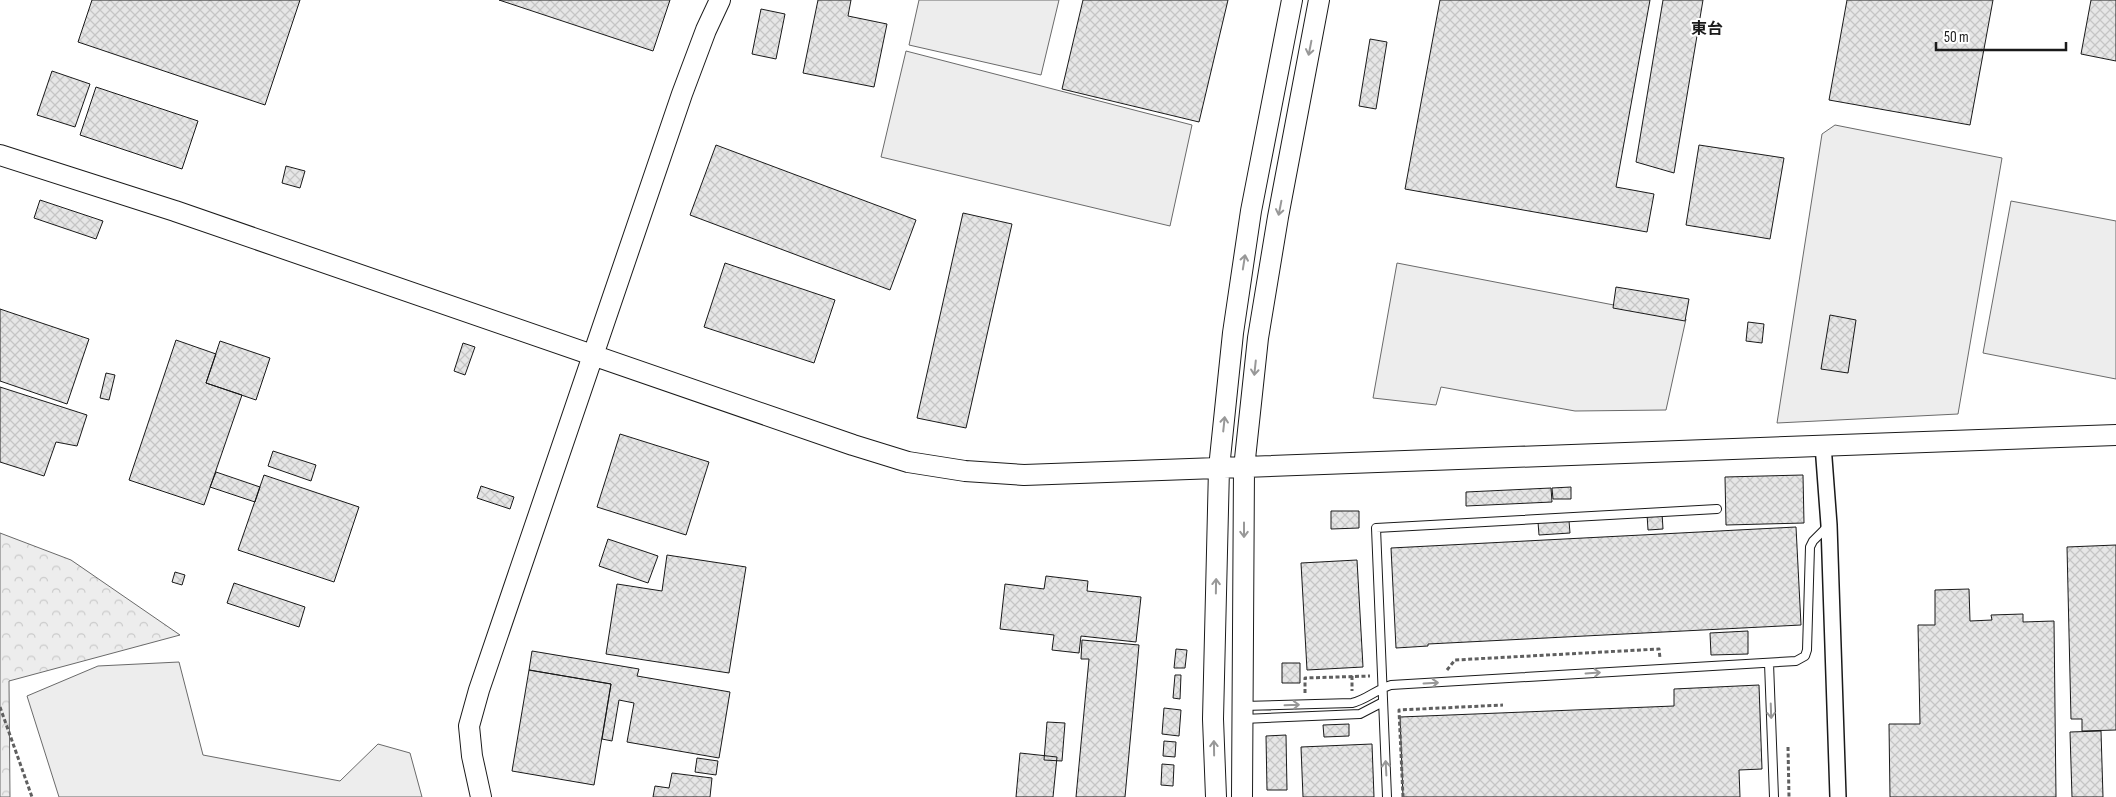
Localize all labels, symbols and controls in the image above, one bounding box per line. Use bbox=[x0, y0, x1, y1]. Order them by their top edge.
district label: 東台 bbox=[1691, 20, 1723, 39]
scale bar bbox=[1936, 20, 2066, 52]
text: 50 m bbox=[1944, 28, 1969, 47]
one-way arrow bbox=[1304, 39, 1314, 55]
one-way arrow bbox=[1274, 199, 1284, 215]
one-way arrow bbox=[1239, 255, 1249, 271]
one-way arrow bbox=[1250, 360, 1260, 376]
one-way arrow bbox=[1219, 416, 1229, 432]
one-way arrow bbox=[1239, 522, 1249, 538]
one-way arrow bbox=[1211, 578, 1221, 594]
one-way arrow bbox=[1585, 669, 1601, 678]
one-way arrow bbox=[1422, 679, 1438, 688]
one-way arrow bbox=[1284, 700, 1300, 710]
one-way arrow bbox=[1766, 703, 1776, 719]
one-way arrow bbox=[1209, 741, 1219, 757]
one-way arrow bbox=[1381, 761, 1390, 777]

